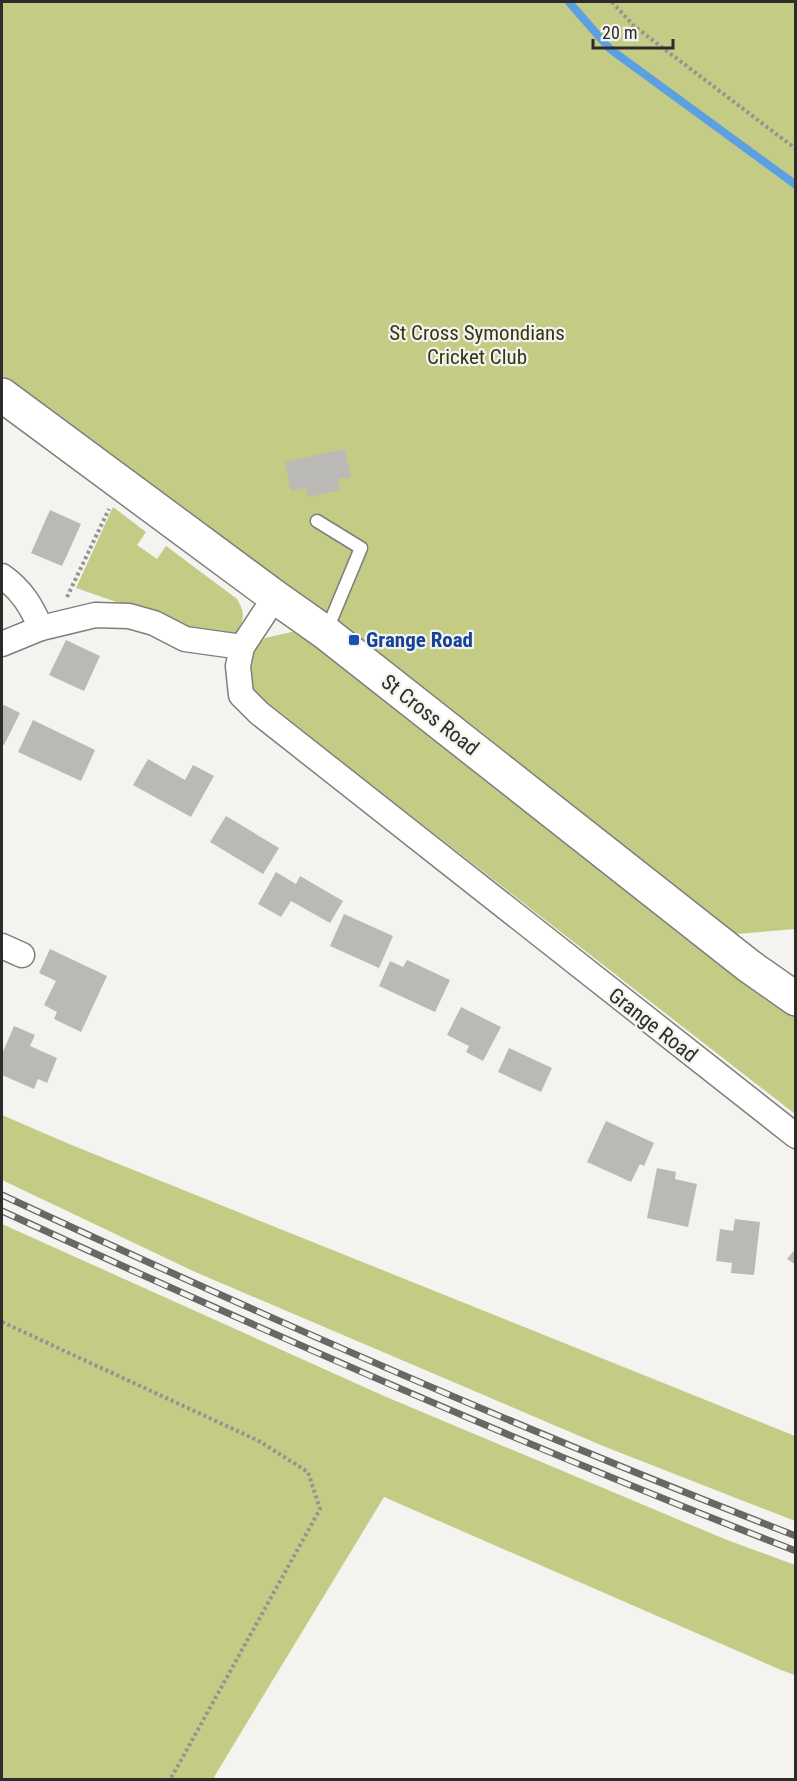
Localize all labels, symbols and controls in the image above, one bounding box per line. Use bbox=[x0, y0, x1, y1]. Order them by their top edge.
scale bar bbox=[593, 12, 672, 50]
text: 20 m bbox=[602, 22, 637, 43]
park label: St Cross Symondians Cricket Club bbox=[389, 321, 565, 369]
place label: Grange Road bbox=[366, 628, 473, 652]
marker: Grange Road bbox=[347, 633, 361, 647]
street label: St Cross Road bbox=[377, 670, 483, 760]
street label: Grange Road bbox=[604, 983, 702, 1067]

